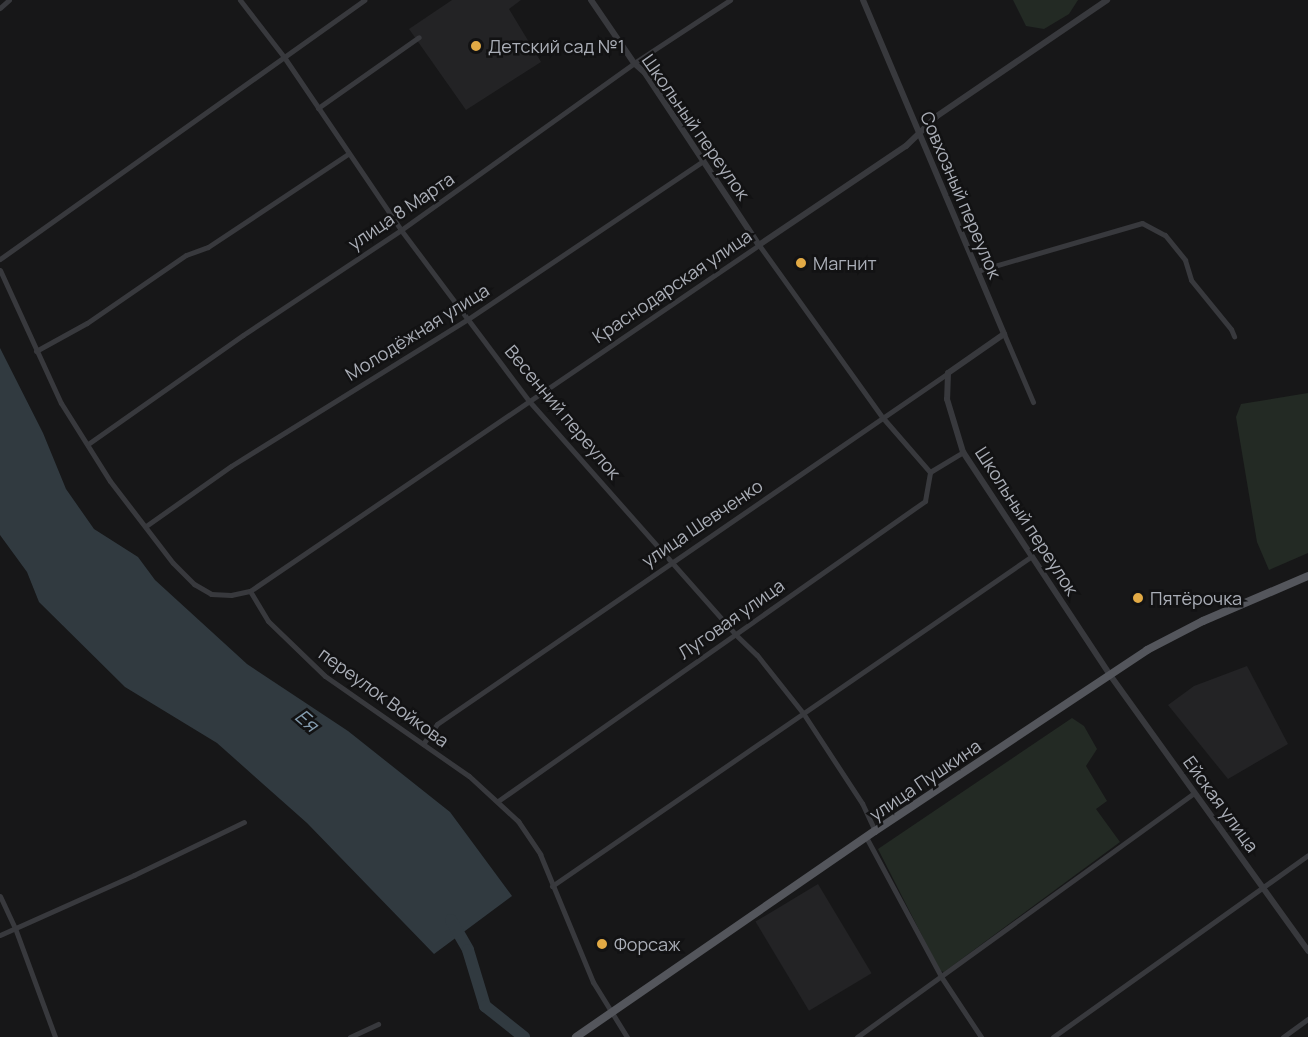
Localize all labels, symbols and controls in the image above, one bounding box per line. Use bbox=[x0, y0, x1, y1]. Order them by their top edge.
place label: Детский сад №1 bbox=[488, 35, 625, 57]
marker: Детский сад №1 bbox=[469, 39, 483, 53]
street label: Школьный переулок bbox=[638, 50, 754, 204]
street label: Совхозный переулок bbox=[916, 108, 1006, 282]
street label: улица 8 Марта bbox=[344, 168, 458, 254]
street label: Краснодарская улица bbox=[588, 225, 756, 347]
place label: Магнит bbox=[813, 252, 876, 274]
marker: Магнит bbox=[794, 256, 808, 270]
street label: Молодёжная улица bbox=[341, 279, 493, 385]
street label: Весенний переулок bbox=[501, 341, 625, 483]
street label: Школьный переулок bbox=[971, 443, 1083, 599]
street label: улица Шевченко bbox=[637, 475, 767, 571]
street label: Луговая улица bbox=[674, 574, 788, 664]
place label: Пятёрочка bbox=[1150, 587, 1242, 609]
marker: Пятёрочка bbox=[1131, 591, 1145, 605]
street label: переулок Войкова bbox=[315, 643, 453, 751]
water label: Ея bbox=[291, 704, 323, 736]
street label: улица Пушкина bbox=[865, 735, 985, 825]
street label: Ейская улица bbox=[1179, 752, 1263, 856]
place label: Форсаж bbox=[614, 933, 681, 955]
marker: Форсаж bbox=[595, 937, 609, 951]

